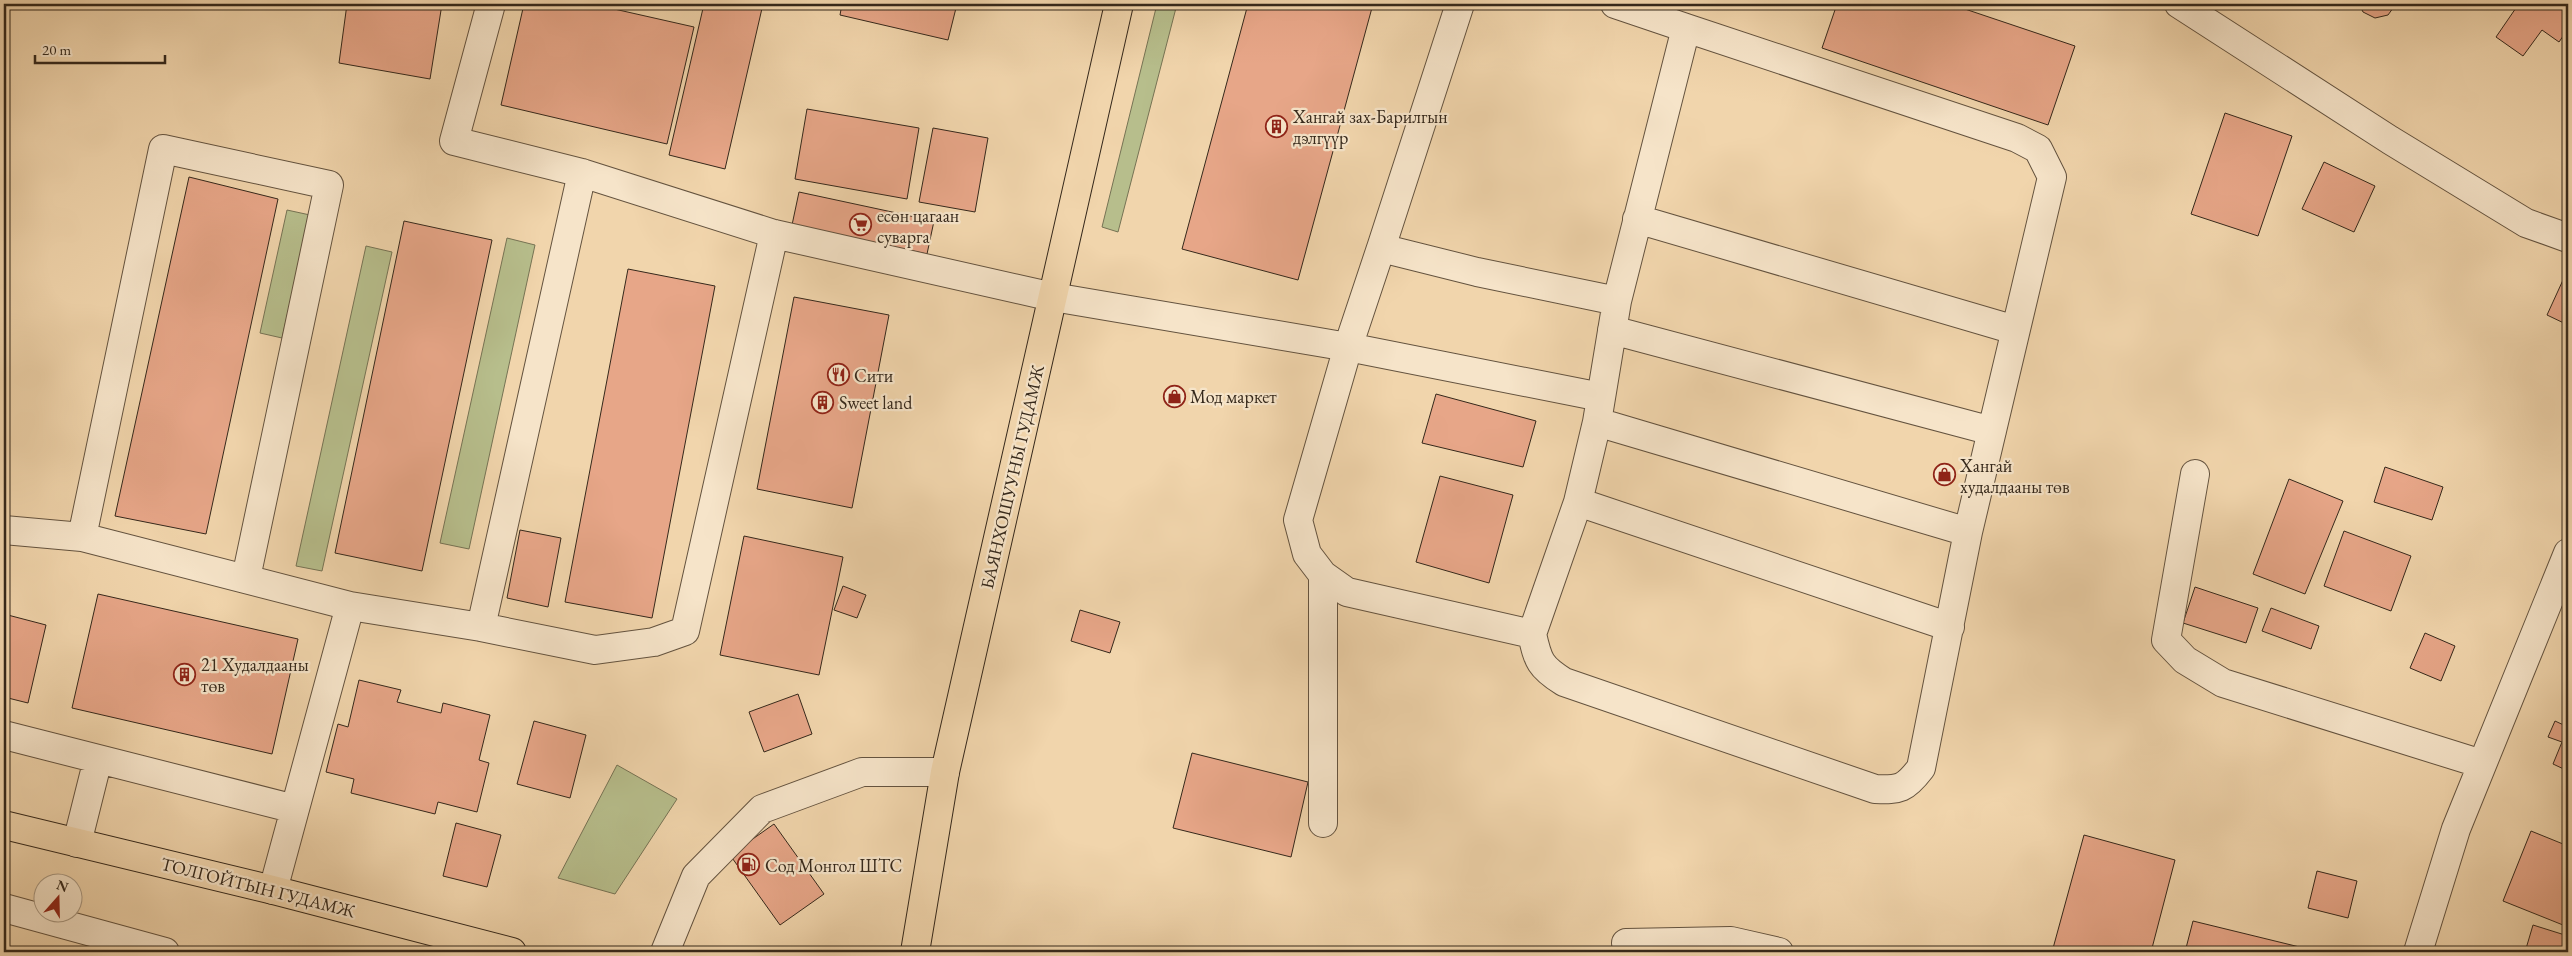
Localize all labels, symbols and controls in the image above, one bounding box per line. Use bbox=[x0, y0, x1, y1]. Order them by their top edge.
scale bar bbox=[35, 32, 165, 64]
text: 20 m bbox=[42, 40, 71, 59]
place label: Хангай зах-Барилгын дэлгүүр bbox=[1292, 105, 1448, 149]
building icon: Хангай зах-Барилгын дэлгүүр bbox=[1265, 114, 1289, 138]
place label: есөн цагаан суварга bbox=[877, 204, 959, 248]
supermarket icon: есөн цагаан суварга bbox=[849, 213, 873, 237]
restaurant icon: Сити bbox=[826, 363, 850, 387]
street label: БАЯНХОШУУНЫ ГУДАМЖ bbox=[975, 363, 1049, 591]
place label: Сити bbox=[854, 364, 894, 387]
shop icon: Мод маркет bbox=[1162, 384, 1186, 408]
place label: Мод маркет bbox=[1190, 385, 1277, 408]
building icon: Sweet land bbox=[811, 390, 835, 414]
place label: Sweet land bbox=[839, 391, 913, 414]
place label: Хангай худалдааны төв bbox=[1959, 454, 2070, 498]
shop icon: Хангай худалдааны төв bbox=[1932, 463, 1956, 487]
place label: 21 Худалдааны төв bbox=[201, 653, 309, 697]
building icon: 21 Худалдааны төв bbox=[173, 662, 197, 686]
street label: ТОЛГОЙТЫН ГУДАМЖ bbox=[158, 852, 358, 922]
fuel station icon: Сод Монгол ШТС bbox=[737, 853, 761, 877]
place label: Сод Монгол ШТС bbox=[765, 854, 902, 877]
north arrow bbox=[32, 874, 82, 924]
text: N bbox=[54, 875, 71, 896]

